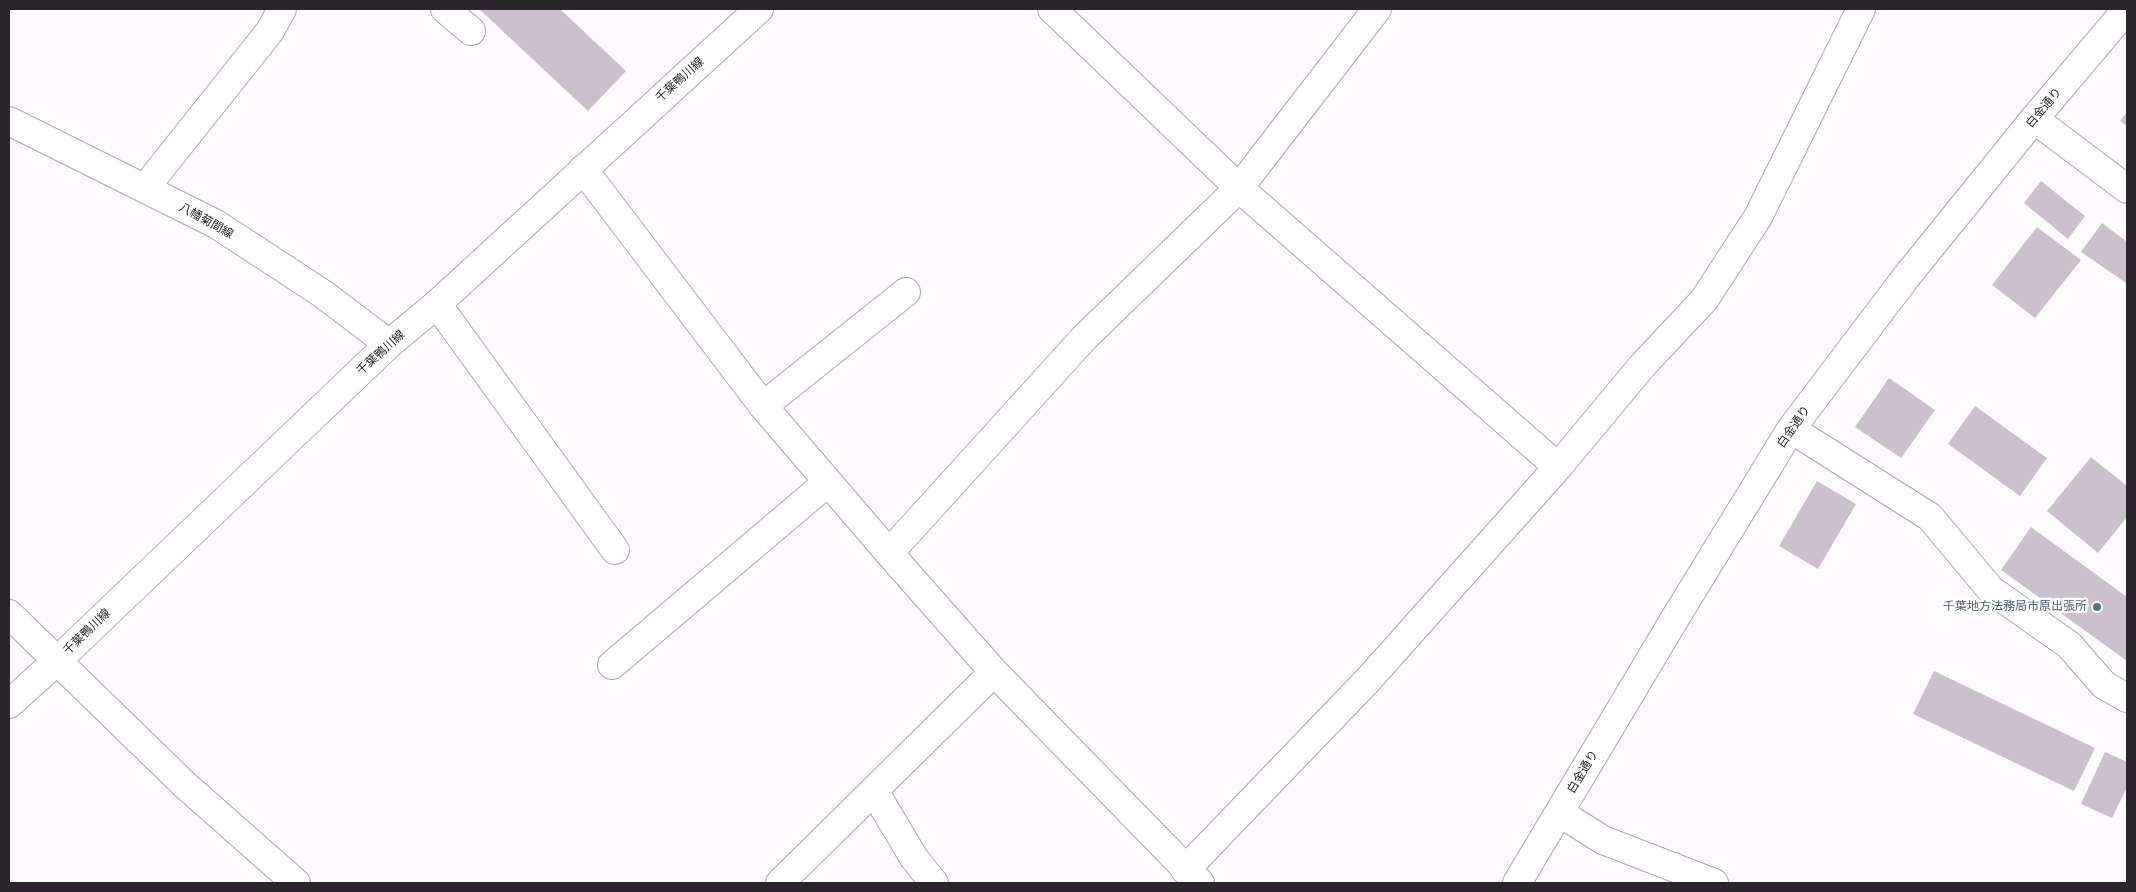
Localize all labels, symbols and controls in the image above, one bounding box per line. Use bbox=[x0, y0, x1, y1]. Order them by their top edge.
street label: 千葉鴨川線 bbox=[653, 55, 707, 105]
street label: 白金通り bbox=[2023, 85, 2065, 131]
street label: 八幡菊間線 bbox=[176, 200, 236, 242]
street label: 千葉鴨川線 bbox=[354, 328, 408, 378]
street label: 白金通り bbox=[1774, 403, 1814, 451]
place label: 千葉地方法務局市原出張所 bbox=[1943, 600, 2087, 614]
marker: 千葉地方法務局市原出張所 bbox=[2091, 601, 2103, 613]
street label: 千葉鴨川線 bbox=[60, 606, 114, 658]
street label: 白金通り bbox=[1564, 748, 1602, 796]

